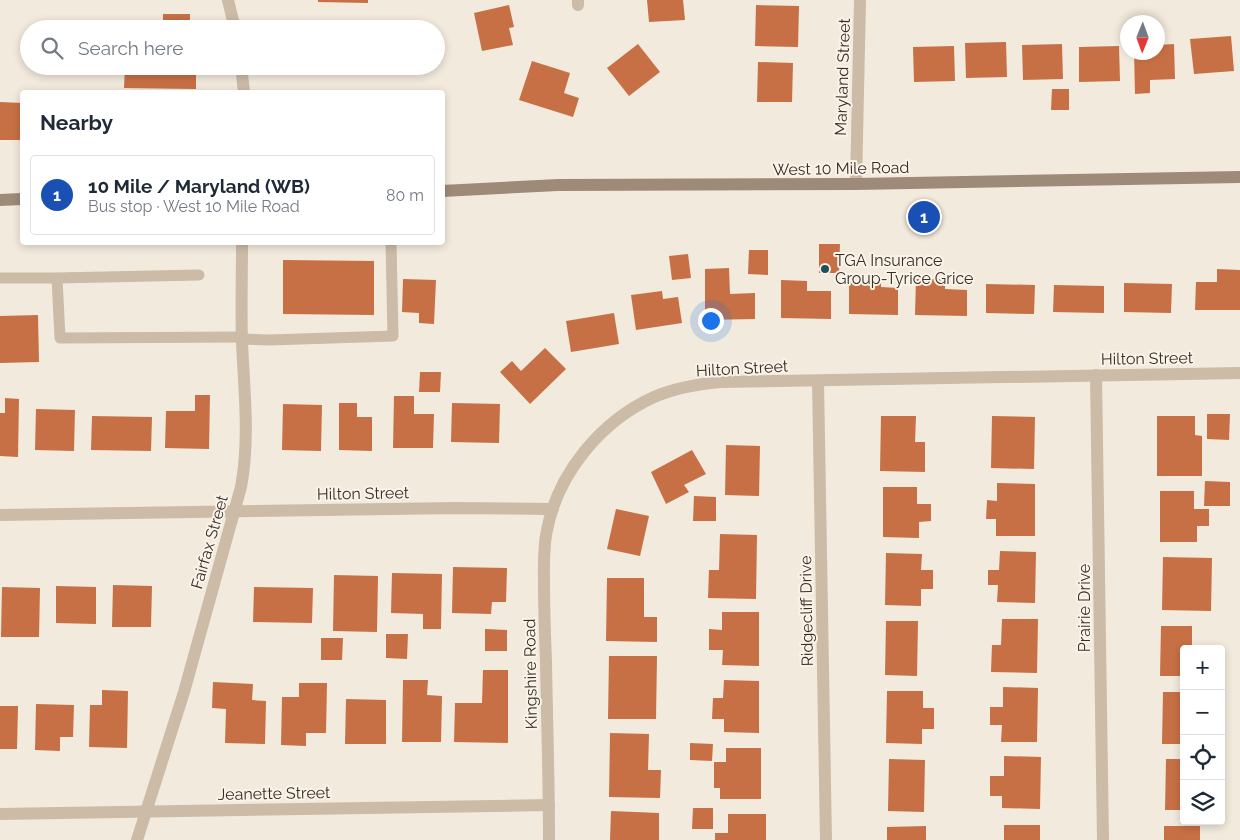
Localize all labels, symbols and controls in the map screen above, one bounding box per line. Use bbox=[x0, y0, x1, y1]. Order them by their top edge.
north arrow bbox=[1120, 15, 1165, 60]
street label: Maryland Street bbox=[831, 17, 854, 136]
search box bbox=[20, 20, 445, 75]
icon: search bbox=[38, 34, 66, 62]
text: Search here bbox=[78, 37, 184, 59]
text: Nearby bbox=[40, 110, 113, 135]
street label: West 10 Mile Road bbox=[773, 158, 910, 179]
text: 10 Mile / Maryland (WB) bbox=[88, 175, 310, 197]
text: 1 bbox=[53, 186, 61, 205]
text: 80 m bbox=[386, 186, 424, 205]
text: Bus stop · West 10 Mile Road bbox=[88, 197, 300, 216]
pin: 1 bbox=[908, 198, 940, 236]
place label: TGA Insurance Group-Tyrice Grice bbox=[835, 251, 974, 288]
marker: TGA Insurance Group-Tyrice Grice bbox=[819, 263, 831, 275]
your location bbox=[698, 308, 724, 334]
street label: Hilton Street bbox=[1101, 348, 1194, 369]
street label: Hilton Street bbox=[696, 357, 789, 380]
street label: Hilton Street bbox=[317, 483, 410, 504]
street label: Fairfax Street bbox=[187, 492, 232, 591]
street label: Ridgecliff Drive bbox=[796, 555, 817, 667]
street label: Prairie Drive bbox=[1075, 564, 1094, 652]
street label: Kingshire Road bbox=[520, 618, 541, 730]
map controls bbox=[1180, 645, 1225, 825]
button: + bbox=[1180, 645, 1225, 690]
button: − bbox=[1180, 690, 1225, 735]
button: locate bbox=[1180, 735, 1225, 780]
button: layers bbox=[1180, 780, 1225, 825]
street label: Jeanette Street bbox=[217, 783, 331, 804]

